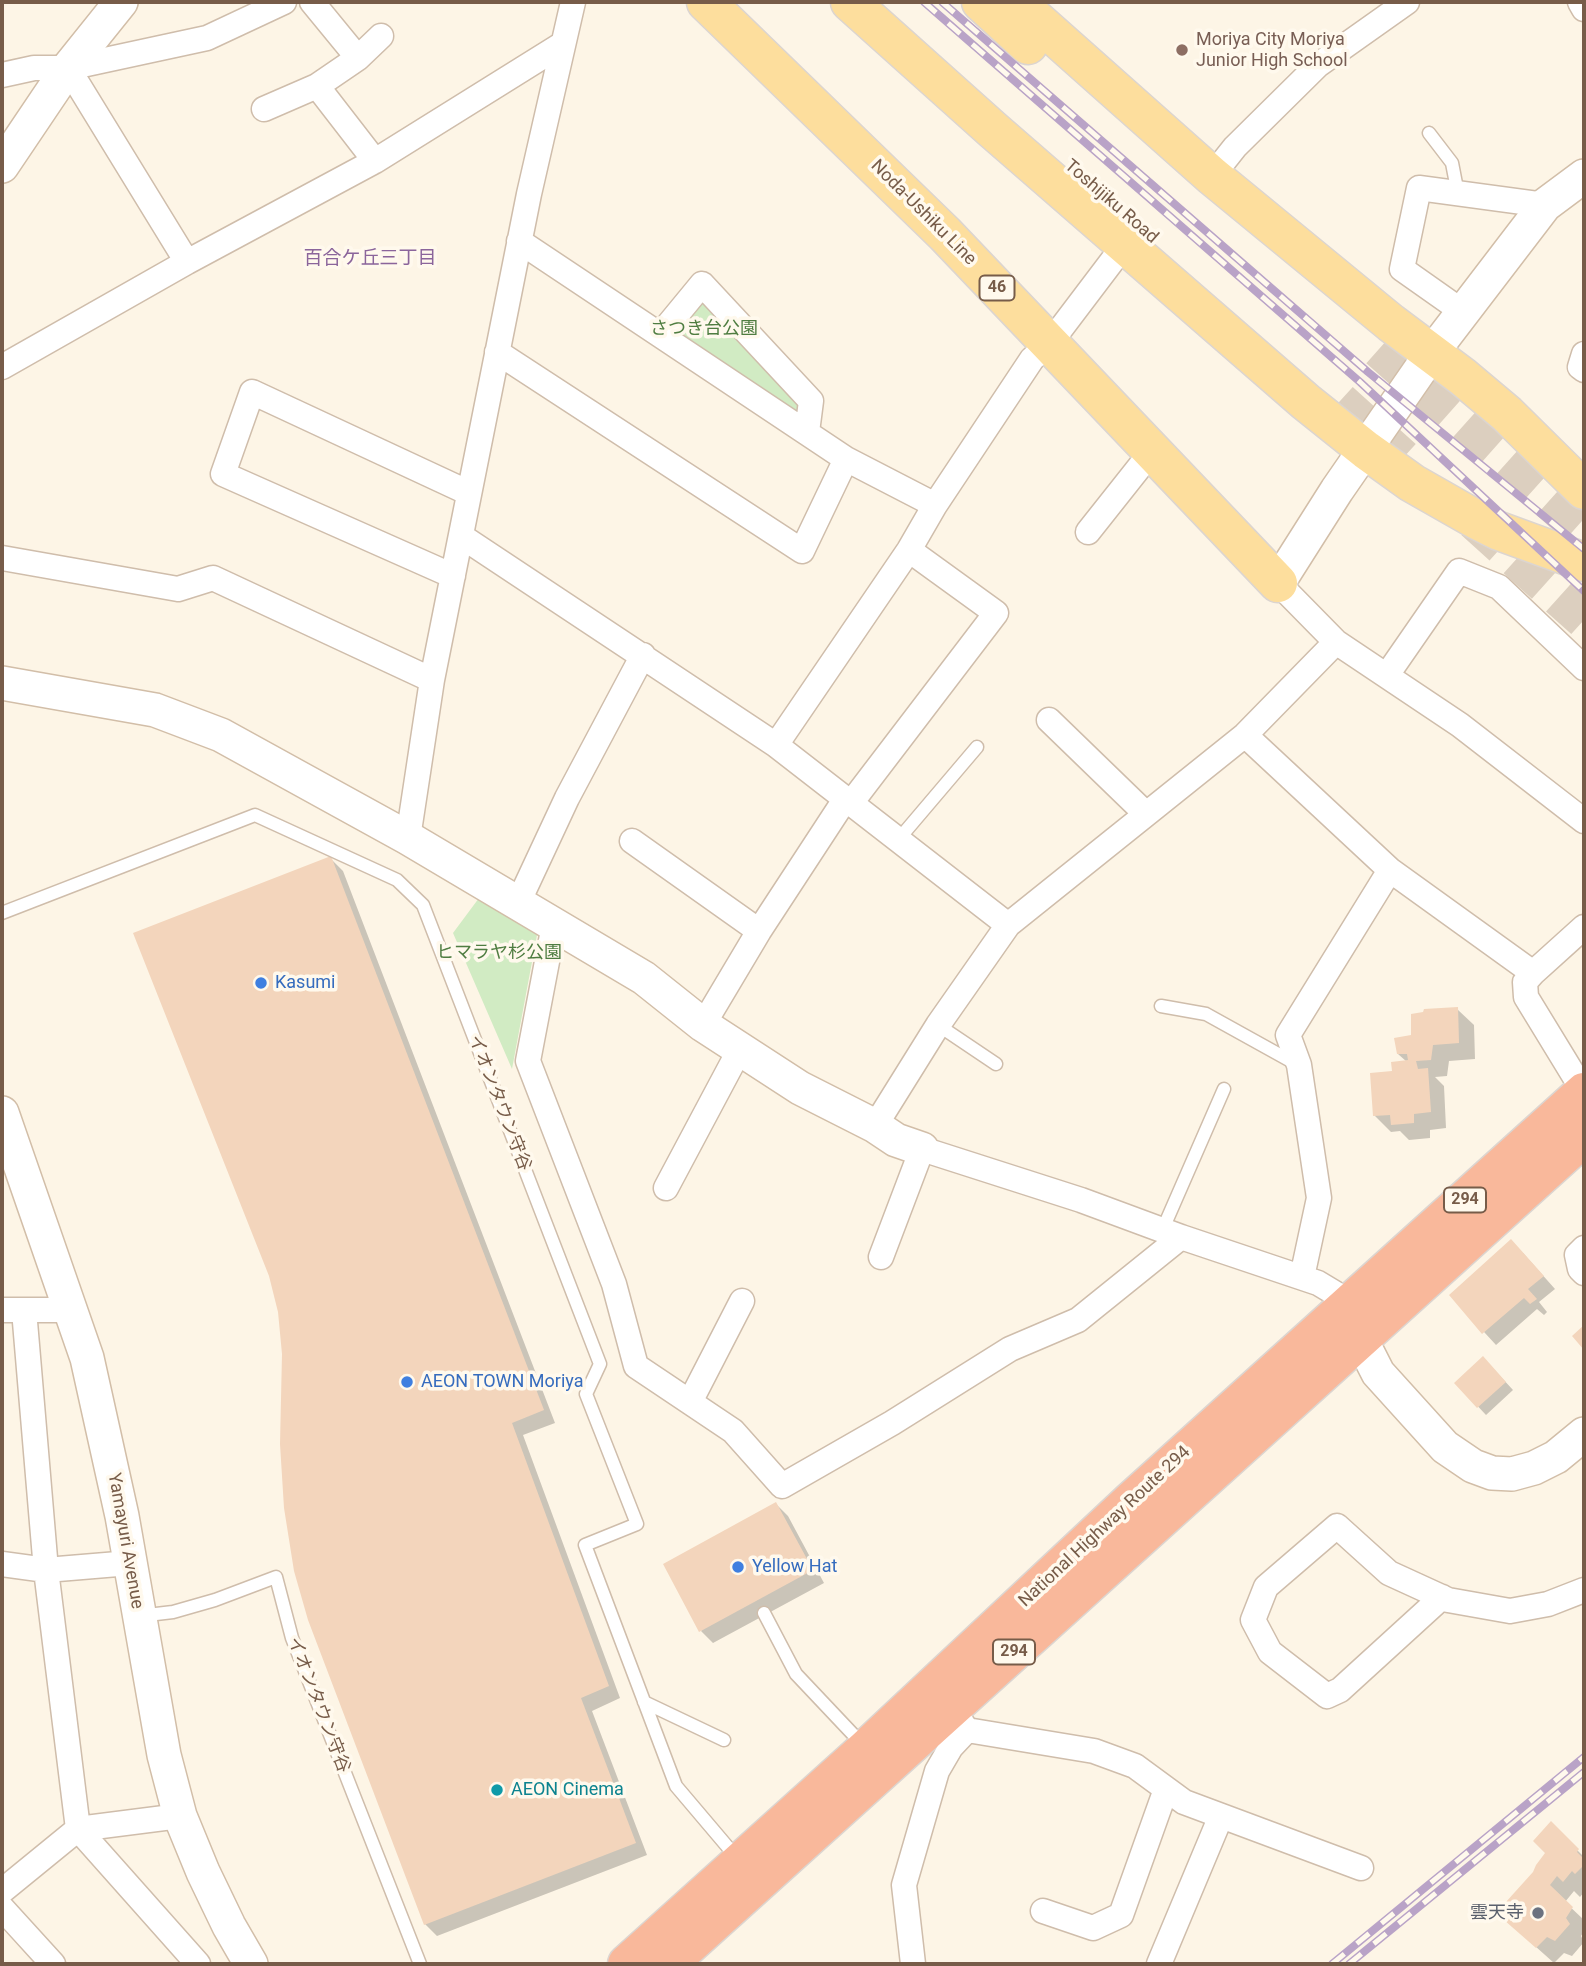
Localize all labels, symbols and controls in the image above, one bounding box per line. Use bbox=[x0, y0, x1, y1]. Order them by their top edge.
place label: Moriya City Moriya Junior High School bbox=[1196, 29, 1348, 72]
marker: Moriya City Moriya Junior High School bbox=[1174, 42, 1190, 58]
street label: Toshijiku Road bbox=[1060, 155, 1162, 249]
street label: Noda-Ushiku Line bbox=[866, 156, 980, 270]
district label: 百合ケ丘三丁目 bbox=[304, 248, 436, 270]
road number: 46 bbox=[979, 276, 1014, 300]
park label: さつき台公園 bbox=[650, 318, 758, 340]
park label: ヒマラヤ杉公園 bbox=[436, 942, 562, 964]
place label: Kasumi bbox=[275, 972, 335, 994]
marker: Kasumi bbox=[253, 975, 269, 991]
street label: イオンタウン守谷 bbox=[463, 1032, 535, 1174]
road number: 294 bbox=[1444, 1188, 1486, 1212]
place label: AEON TOWN Moriya bbox=[421, 1371, 583, 1393]
marker: AEON TOWN Moriya bbox=[399, 1374, 415, 1390]
street label: National Highway Route 294 bbox=[1015, 1442, 1195, 1612]
street label: Yamayuri Avenue bbox=[102, 1471, 148, 1611]
place label: Yellow Hat bbox=[752, 1556, 837, 1578]
marker: Yellow Hat bbox=[730, 1559, 746, 1575]
street label: イオンタウン守谷 bbox=[282, 1634, 354, 1776]
road number: 294 bbox=[993, 1640, 1035, 1664]
place label: AEON Cinema bbox=[511, 1779, 624, 1801]
marker: AEON Cinema bbox=[489, 1782, 505, 1798]
place label: 雲天寺 bbox=[1470, 1902, 1524, 1924]
marker: 雲天寺 bbox=[1530, 1905, 1546, 1921]

